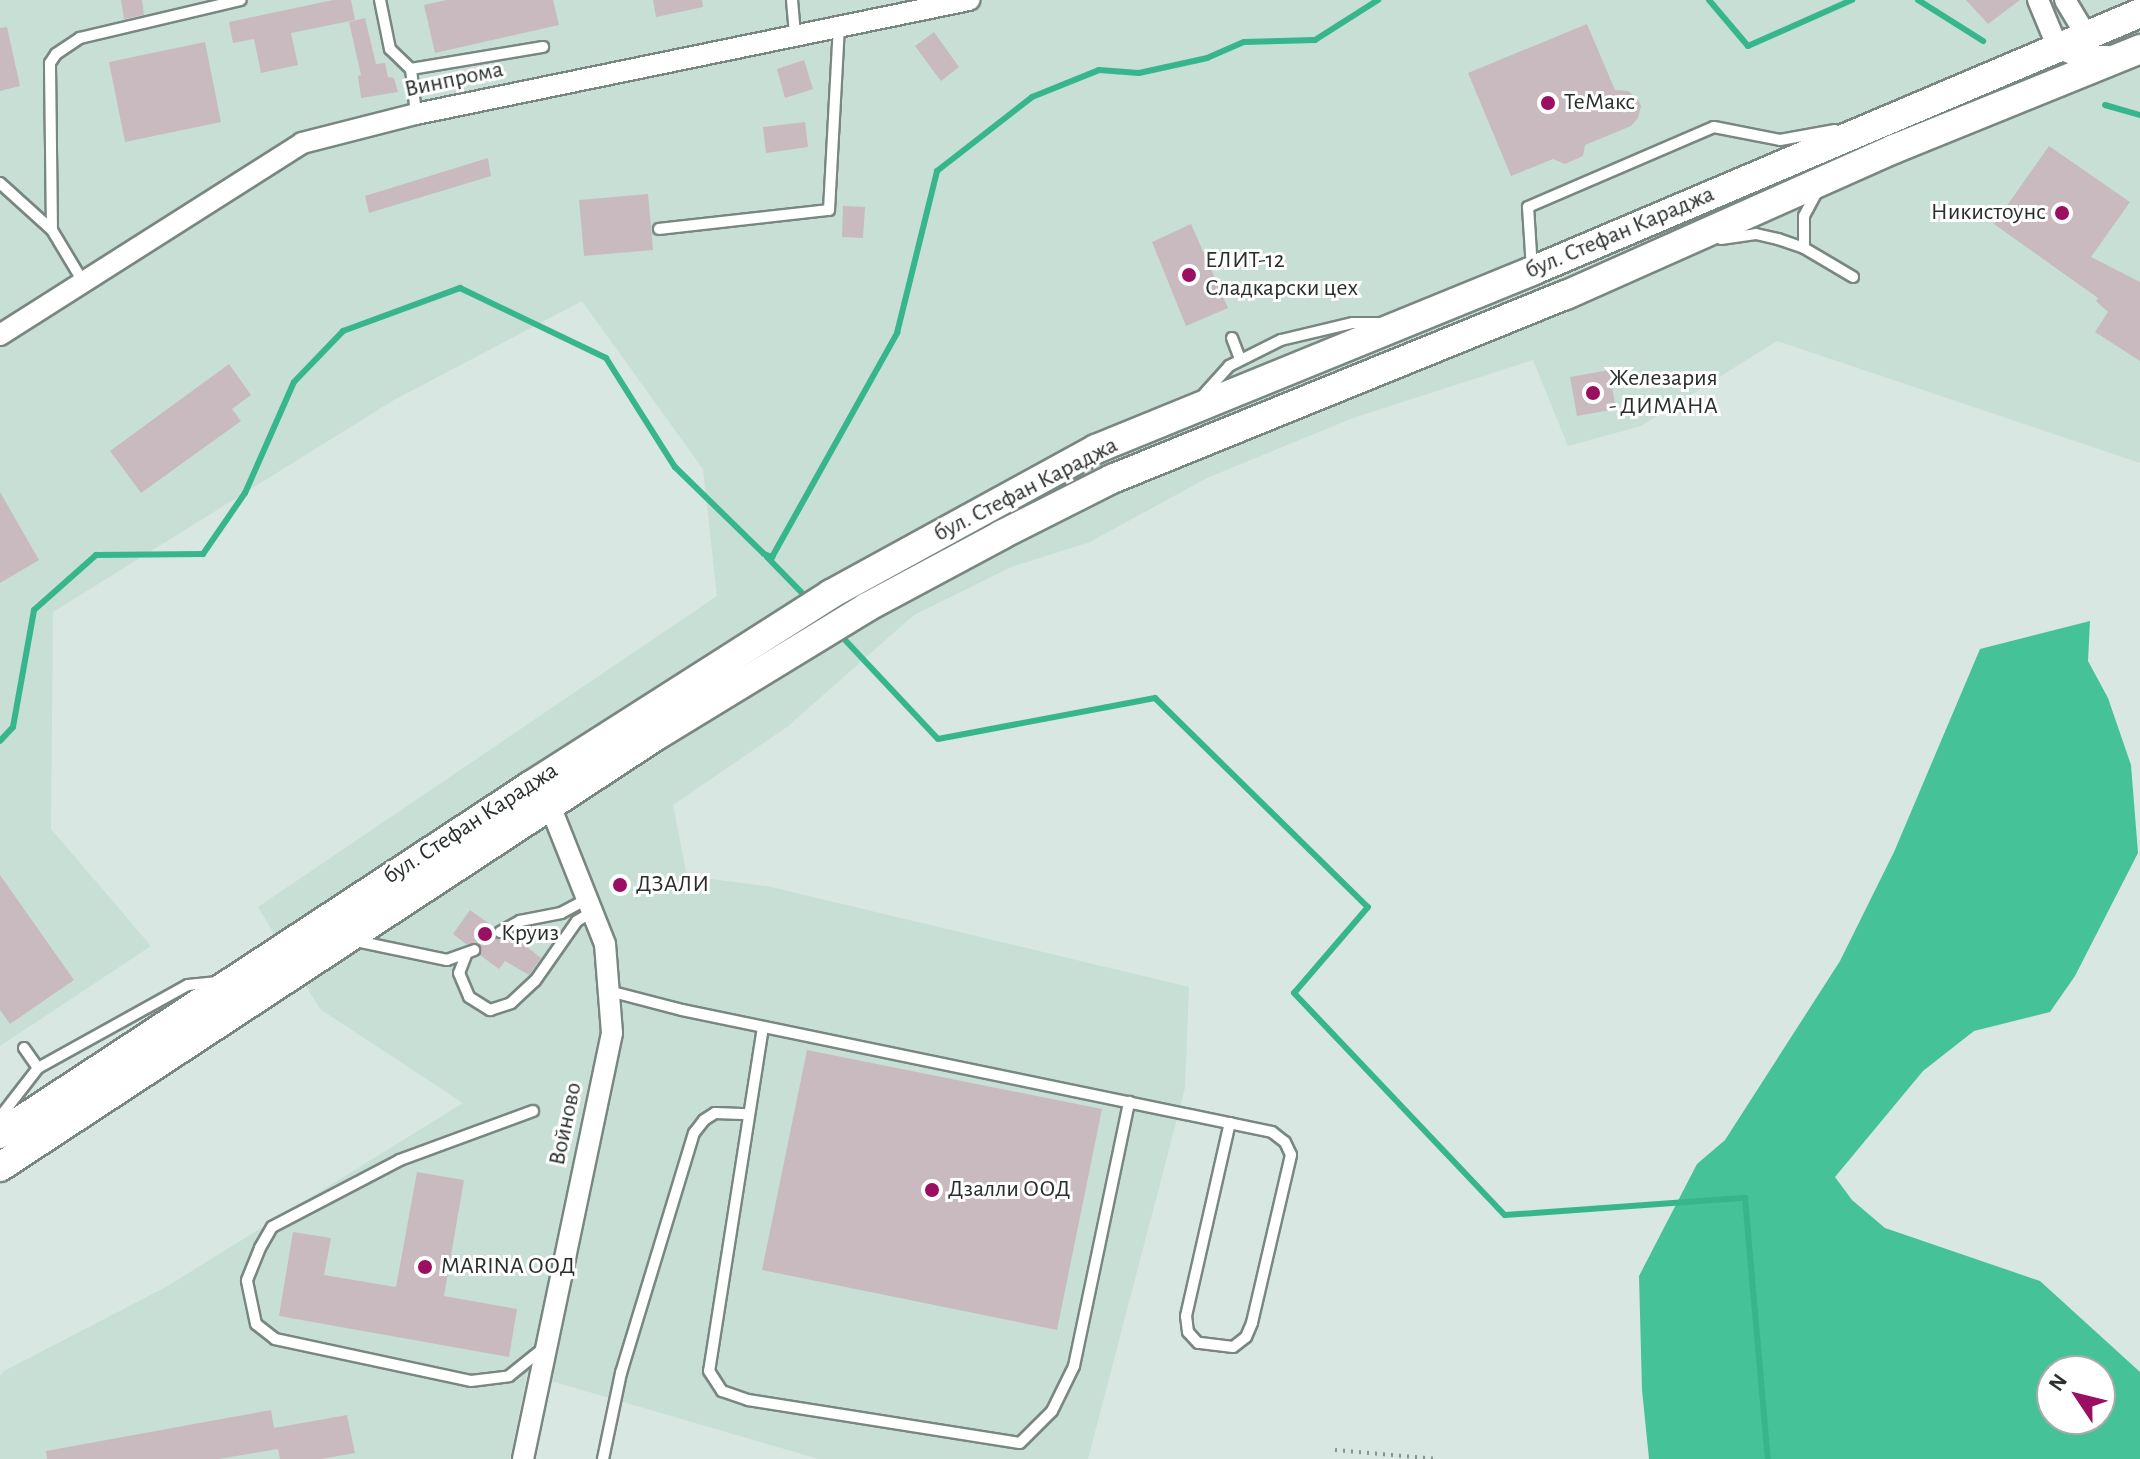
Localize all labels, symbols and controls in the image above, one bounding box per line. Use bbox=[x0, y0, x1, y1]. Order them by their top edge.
street label: Винпрома bbox=[402, 55, 506, 105]
place label: ТеМакс bbox=[1564, 89, 1635, 117]
marker: ТеМакс bbox=[1539, 94, 1557, 112]
street label: бул. Стефан Караджа bbox=[1521, 180, 1719, 286]
place label: Никистоунс bbox=[1931, 199, 2046, 227]
marker: Никистоунс bbox=[2053, 204, 2071, 222]
place label: ЕЛИТ-12 Сладкарски цех bbox=[1205, 247, 1358, 303]
marker: ЕЛИТ-12 Сладкарски цех bbox=[1180, 266, 1198, 284]
place label: Железария - ДИМАНА bbox=[1609, 365, 1718, 421]
marker: Железария - ДИМАНА bbox=[1584, 384, 1602, 402]
street label: бул. Стефан Караджа bbox=[929, 431, 1123, 549]
street label: бул. Стефан Караджа bbox=[378, 757, 564, 891]
place label: ДЗАЛИ bbox=[636, 871, 709, 899]
marker: ДЗАЛИ bbox=[611, 876, 629, 894]
place label: Круиз bbox=[501, 920, 559, 948]
marker: Круиз bbox=[476, 925, 494, 943]
street label: Войново bbox=[543, 1080, 589, 1168]
place label: Дзалли ООД bbox=[948, 1176, 1070, 1204]
marker: Дзалли ООД bbox=[923, 1181, 941, 1199]
place label: MARINA ООД bbox=[441, 1253, 575, 1281]
marker: MARINA ООД bbox=[416, 1258, 434, 1276]
north arrow bbox=[2036, 1355, 2116, 1435]
text: N bbox=[2045, 1370, 2071, 1395]

